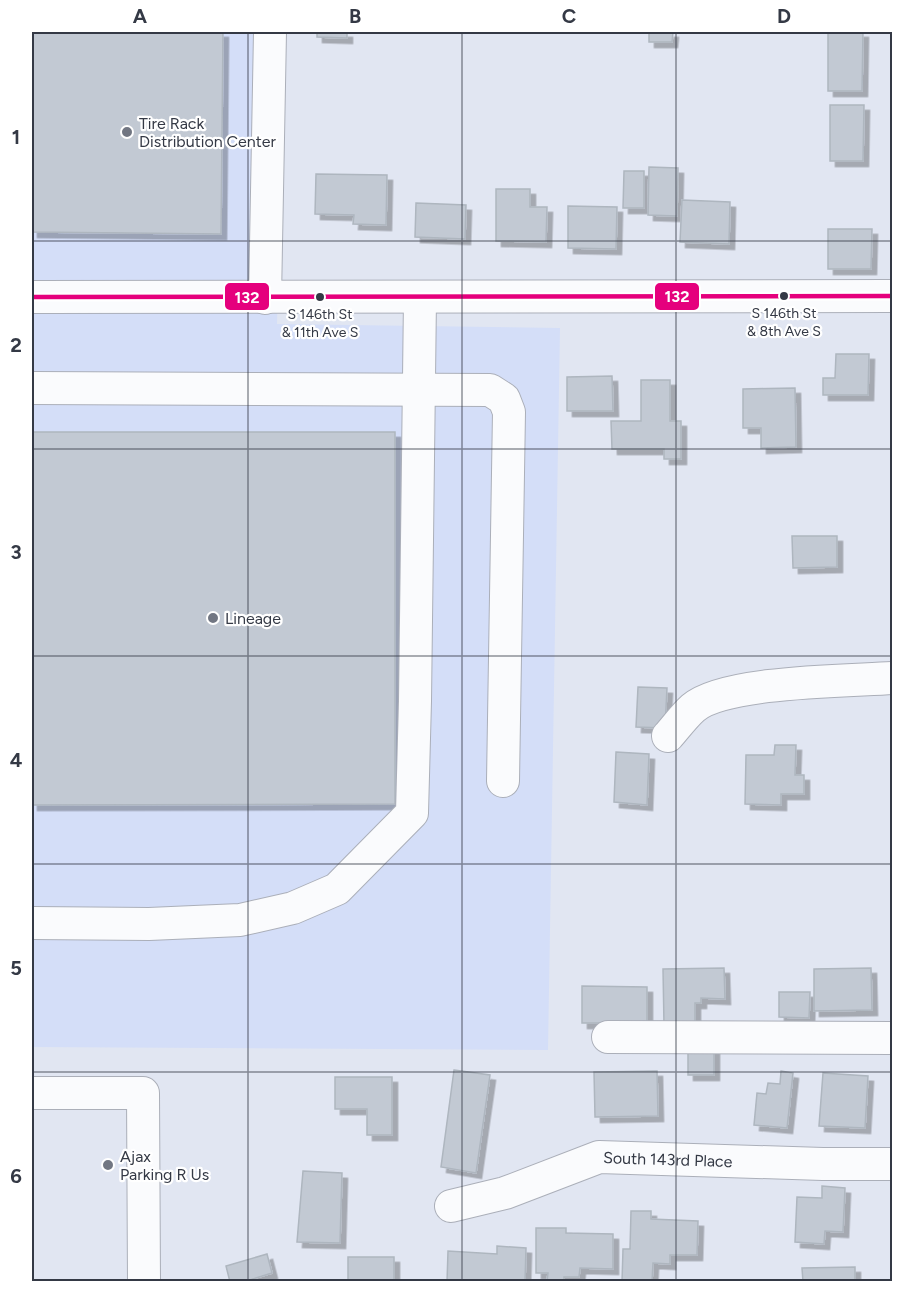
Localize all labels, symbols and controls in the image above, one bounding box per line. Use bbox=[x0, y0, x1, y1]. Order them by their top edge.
text: A bbox=[133, 4, 148, 28]
text: B bbox=[349, 4, 361, 28]
text: C bbox=[562, 4, 576, 28]
text: D bbox=[777, 4, 791, 28]
place label: Tire Rack Distribution Center bbox=[139, 114, 277, 151]
text: 1 bbox=[12, 125, 20, 149]
marker: Tire Rack Distribution Center bbox=[120, 125, 134, 139]
line badge: 132 bbox=[224, 282, 270, 311]
line badge: 132 bbox=[654, 282, 700, 311]
text: 132 bbox=[665, 287, 689, 306]
text: 132 bbox=[235, 288, 259, 307]
marker: S 146th St & 8th Ave S bbox=[778, 290, 790, 302]
marker: S 146th St & 11th Ave S bbox=[314, 291, 326, 303]
place label: S 146th St & 8th Ave S bbox=[747, 305, 821, 340]
place label: S 146th St & 11th Ave S bbox=[282, 306, 358, 341]
text: 2 bbox=[10, 333, 22, 357]
text: 3 bbox=[10, 540, 22, 564]
place label: Lineage bbox=[225, 609, 281, 628]
marker: Lineage bbox=[206, 611, 220, 625]
text: 4 bbox=[10, 748, 23, 772]
text: 5 bbox=[10, 956, 22, 980]
place label: Ajax Parking R Us bbox=[120, 1147, 209, 1184]
street label: South 143rd Place bbox=[603, 1148, 733, 1171]
marker: Ajax Parking R Us bbox=[101, 1158, 115, 1172]
text: 6 bbox=[10, 1164, 22, 1188]

